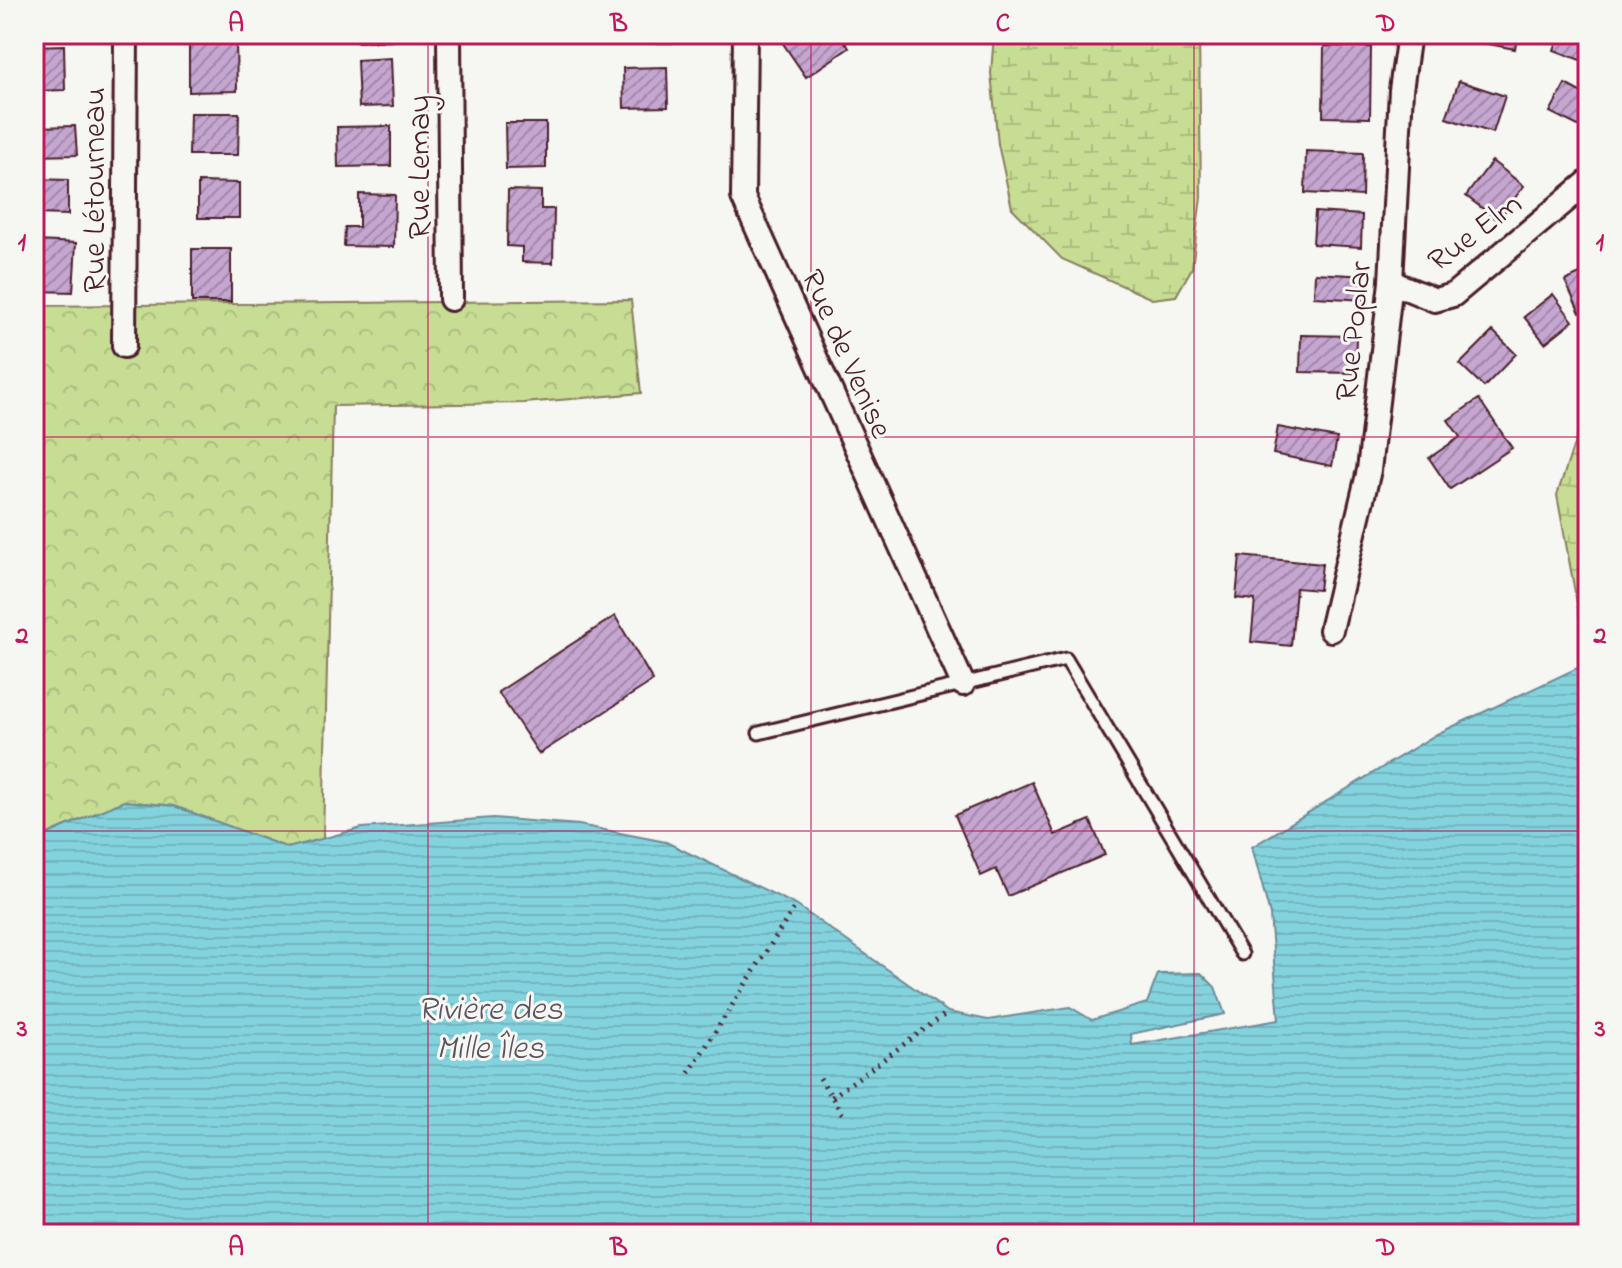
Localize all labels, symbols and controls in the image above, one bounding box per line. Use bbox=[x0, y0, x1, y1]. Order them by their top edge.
text: A bbox=[228, 6, 244, 44]
text: B bbox=[609, 6, 628, 44]
text: C bbox=[996, 6, 1010, 44]
text: D bbox=[1375, 6, 1396, 44]
street label: Rue Létourneau bbox=[73, 87, 120, 293]
street label: Rue Lemay bbox=[398, 95, 445, 239]
street label: Rue Elm bbox=[1419, 183, 1533, 285]
text: 1 bbox=[18, 225, 27, 263]
text: 1 bbox=[1596, 225, 1605, 263]
street label: Rue Poplar bbox=[1325, 259, 1386, 404]
street label: Rue de Venise bbox=[787, 263, 903, 447]
text: 2 bbox=[15, 618, 29, 656]
text: 2 bbox=[1593, 618, 1607, 656]
water label: Rivière des Mille Îles bbox=[417, 986, 563, 1075]
text: 3 bbox=[16, 1011, 28, 1049]
text: 3 bbox=[1594, 1011, 1606, 1049]
text: A bbox=[228, 1230, 244, 1268]
text: B bbox=[609, 1230, 628, 1268]
text: C bbox=[996, 1230, 1010, 1268]
text: D bbox=[1375, 1230, 1396, 1268]

